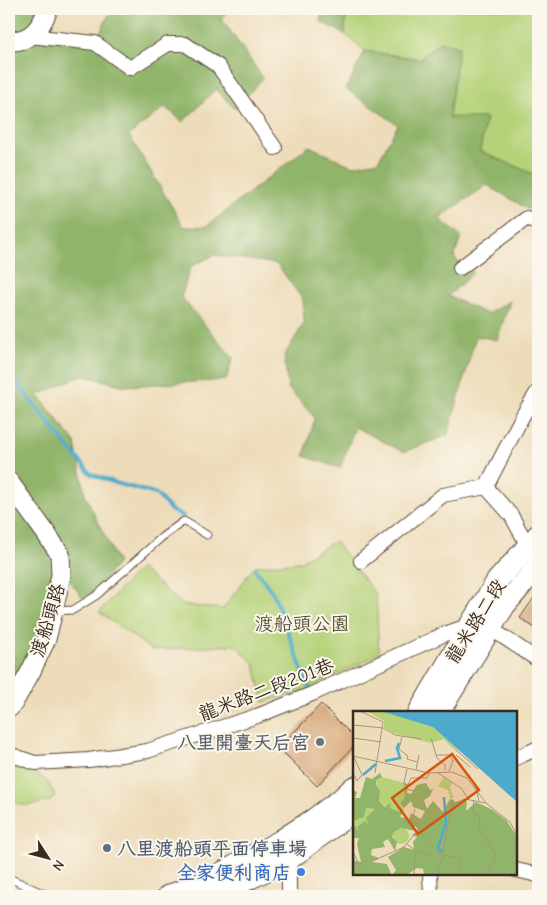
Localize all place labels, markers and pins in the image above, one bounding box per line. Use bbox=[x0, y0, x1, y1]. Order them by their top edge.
place label: 八里開臺天后宮 bbox=[177, 732, 310, 754]
marker: 八里開臺天后宮 bbox=[314, 736, 326, 748]
place label: 八里渡船頭平面停車場 bbox=[117, 838, 307, 860]
marker: 八里渡船頭平面停車場 bbox=[101, 842, 113, 854]
place label: 全家便利商店 bbox=[177, 862, 291, 884]
marker: 全家便利商店 bbox=[295, 866, 307, 878]

